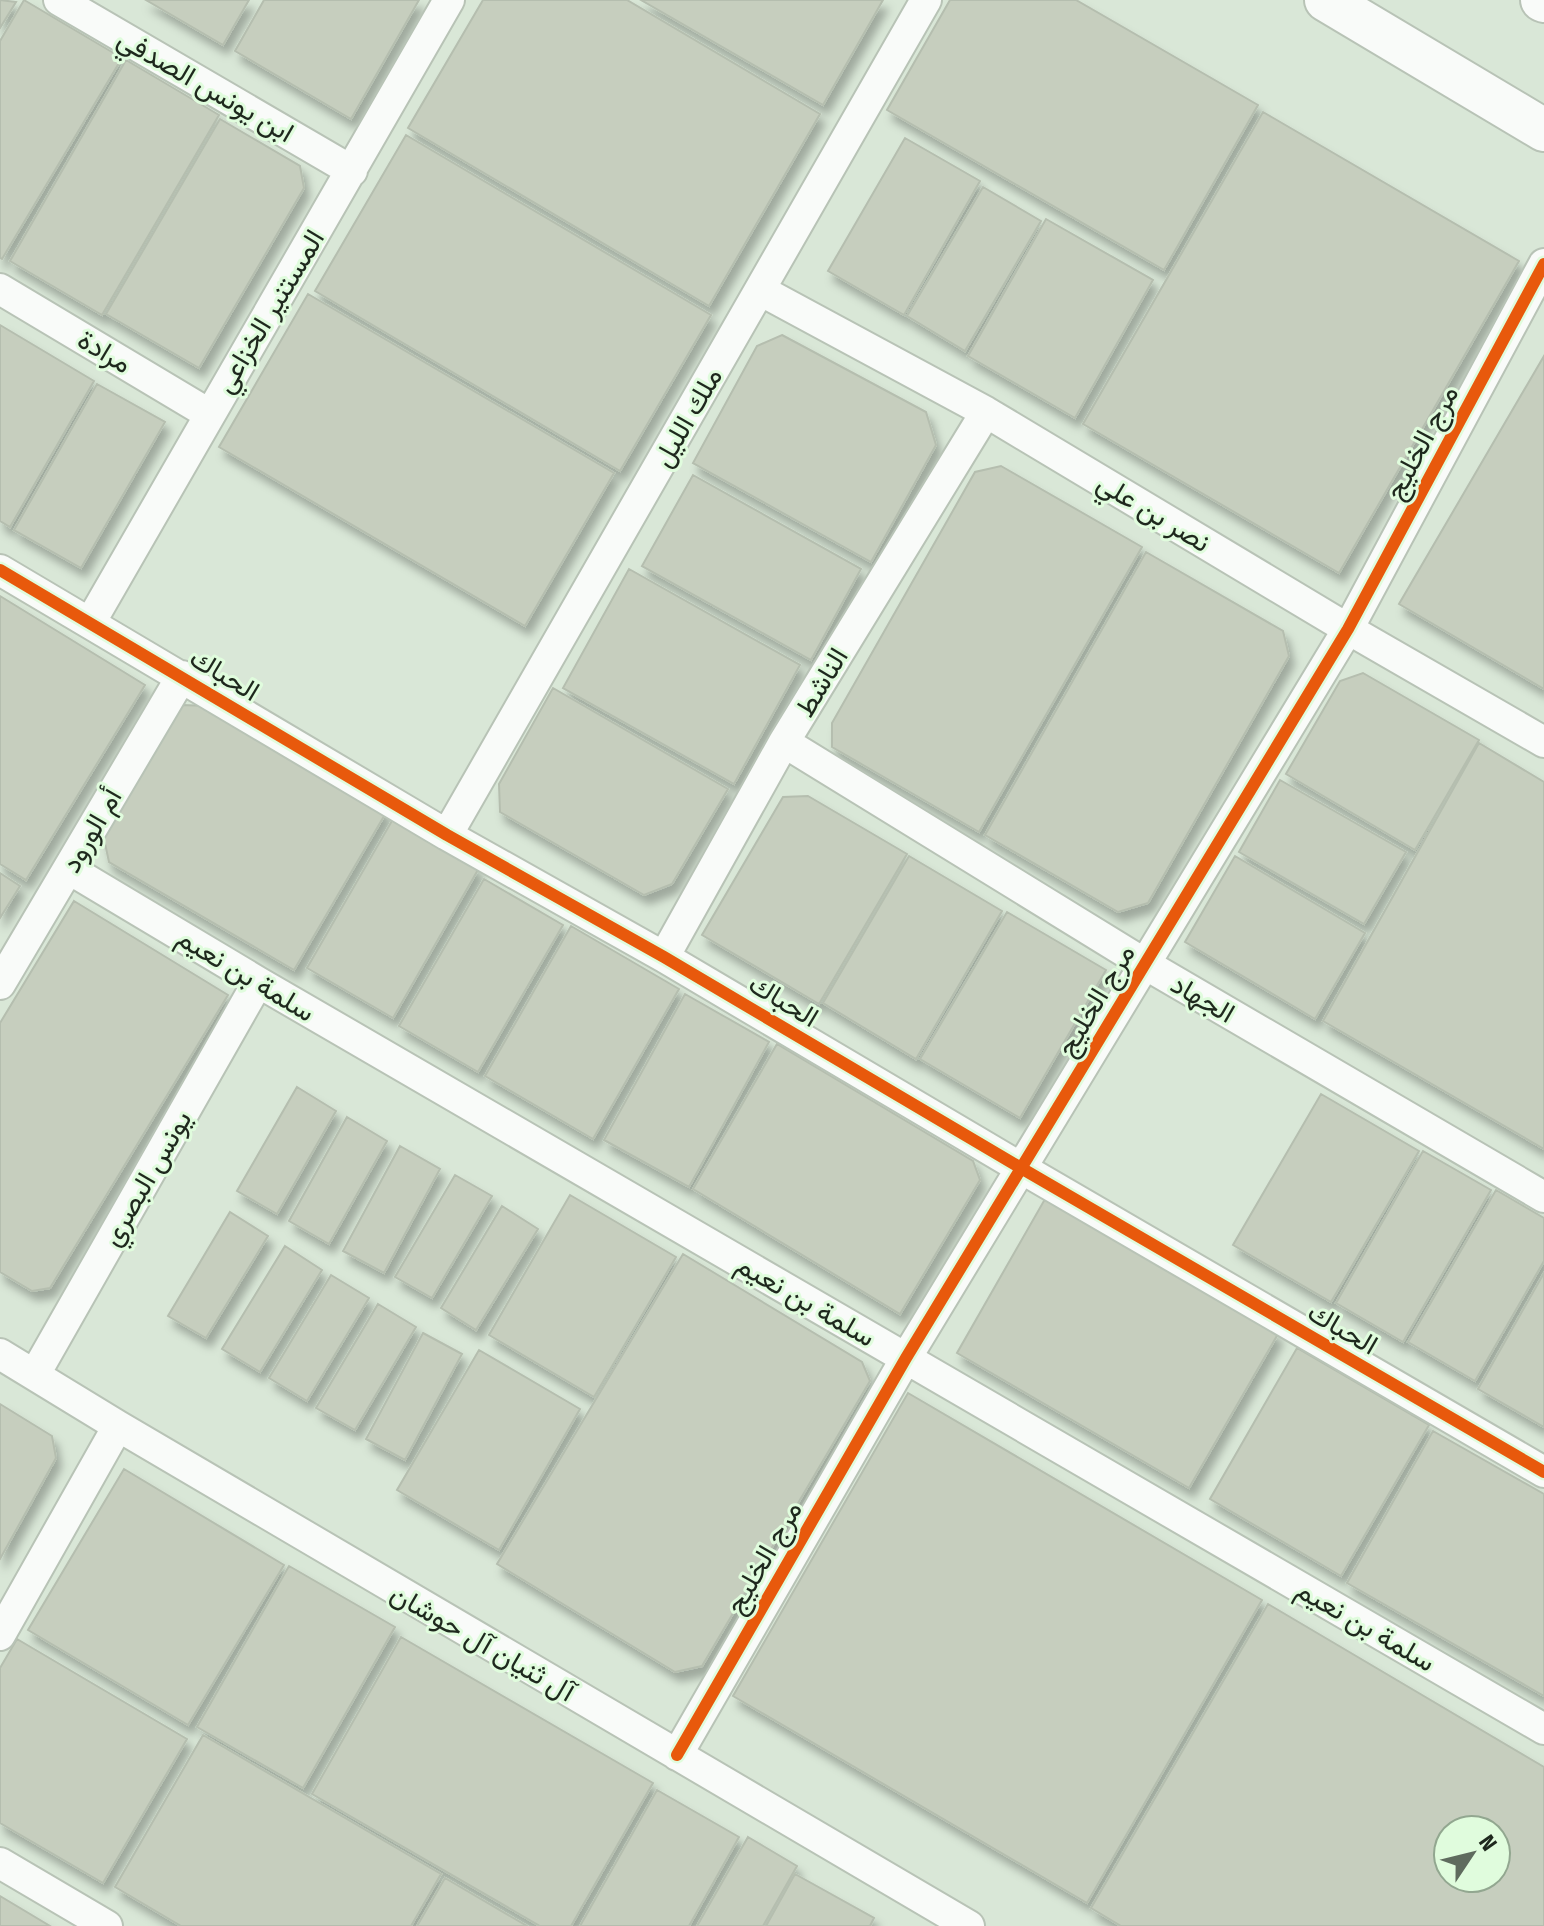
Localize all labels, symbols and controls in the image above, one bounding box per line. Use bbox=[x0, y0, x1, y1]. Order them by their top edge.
street label: ابن يونس الصدفي bbox=[109, 22, 300, 154]
street label: المستنير الخزاعي bbox=[208, 224, 336, 402]
street label: مرادة bbox=[71, 323, 138, 381]
street label: ملك الليل bbox=[646, 362, 729, 473]
street label: مرج الخليج bbox=[1378, 380, 1468, 506]
street label: نصر بن علي bbox=[1088, 466, 1216, 564]
street label: الحباك bbox=[184, 641, 266, 708]
street label: الناشط bbox=[788, 642, 855, 723]
street label: أم الورود bbox=[54, 782, 130, 879]
street label: سلمة بن نعيم bbox=[170, 920, 321, 1030]
street label: مرج الخليج bbox=[1049, 938, 1144, 1064]
street label: الحباك bbox=[743, 967, 825, 1034]
street label: الجهاد bbox=[1164, 967, 1241, 1031]
street label: يونس البصري bbox=[94, 1105, 204, 1255]
street label: سلمة بن نعيم bbox=[729, 1247, 881, 1355]
street label: الحباك bbox=[1302, 1295, 1384, 1362]
street label: مرج الخليج bbox=[718, 1495, 811, 1621]
street label: سلمة بن نعيم bbox=[1289, 1572, 1441, 1680]
street label: آل ثنيان آل حوشان bbox=[384, 1576, 583, 1711]
north arrow bbox=[1432, 1814, 1512, 1894]
text: N bbox=[1473, 1830, 1503, 1856]

